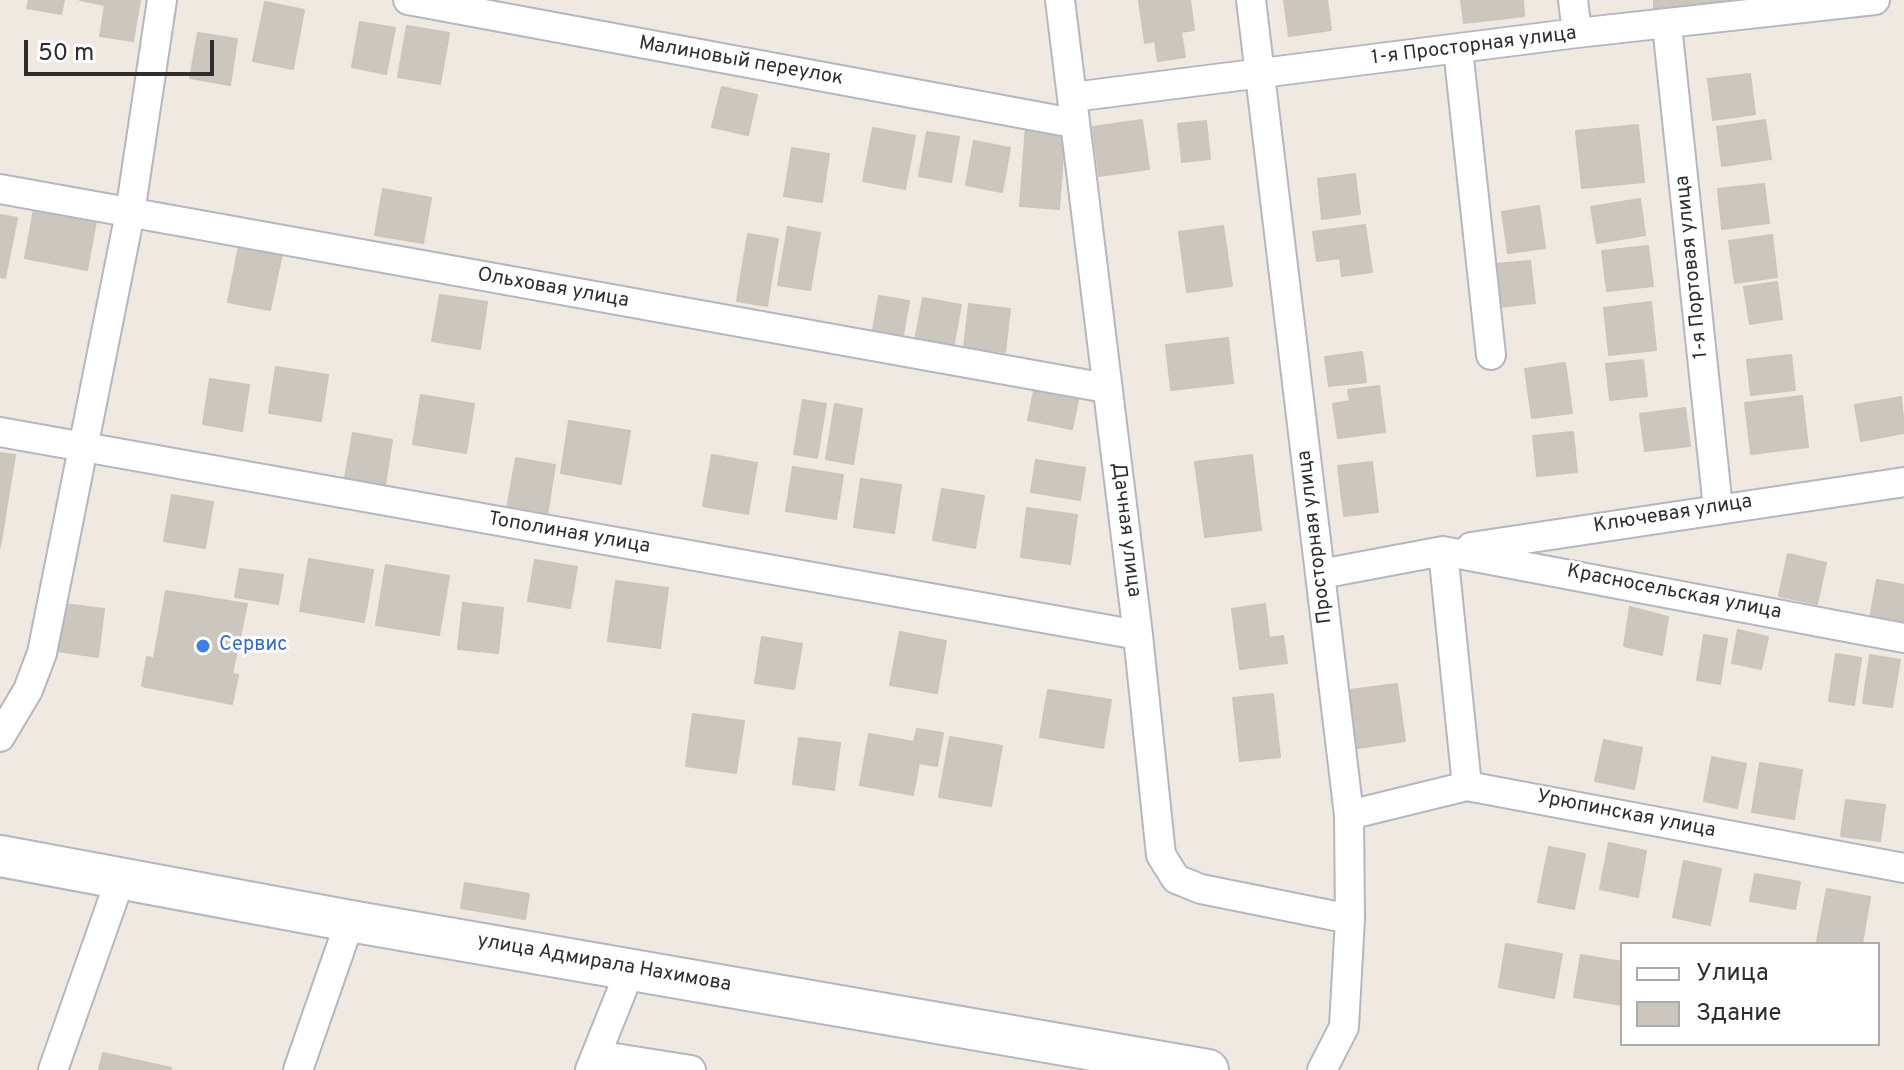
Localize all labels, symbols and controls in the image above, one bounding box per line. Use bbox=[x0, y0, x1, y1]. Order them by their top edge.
street label: 1-я Просторная улица bbox=[1370, 23, 1578, 71]
scale bar bbox=[28, 24, 218, 74]
street label: Малиновый переулок bbox=[637, 32, 845, 92]
text: 50 m bbox=[38, 39, 94, 69]
street label: 1-я Портовая улица bbox=[1671, 174, 1715, 360]
street label: Ольховая улица bbox=[475, 264, 631, 314]
street label: Просторная улица bbox=[1293, 449, 1339, 625]
street label: Дачная улица bbox=[1105, 461, 1145, 599]
street label: Ключевая улица bbox=[1592, 491, 1754, 539]
street label: Тополиная улица bbox=[486, 508, 652, 560]
street label: Красносельская улица bbox=[1565, 560, 1783, 626]
place label: Сервис bbox=[219, 634, 287, 658]
marker: Сервис bbox=[194, 637, 212, 655]
street label: Урюпинская улица bbox=[1535, 786, 1717, 844]
street label: улица Адмирала Нахимова bbox=[475, 930, 733, 998]
legend bbox=[1620, 942, 1880, 1046]
text: Улица bbox=[1696, 959, 1769, 989]
text: Здание bbox=[1696, 999, 1782, 1029]

